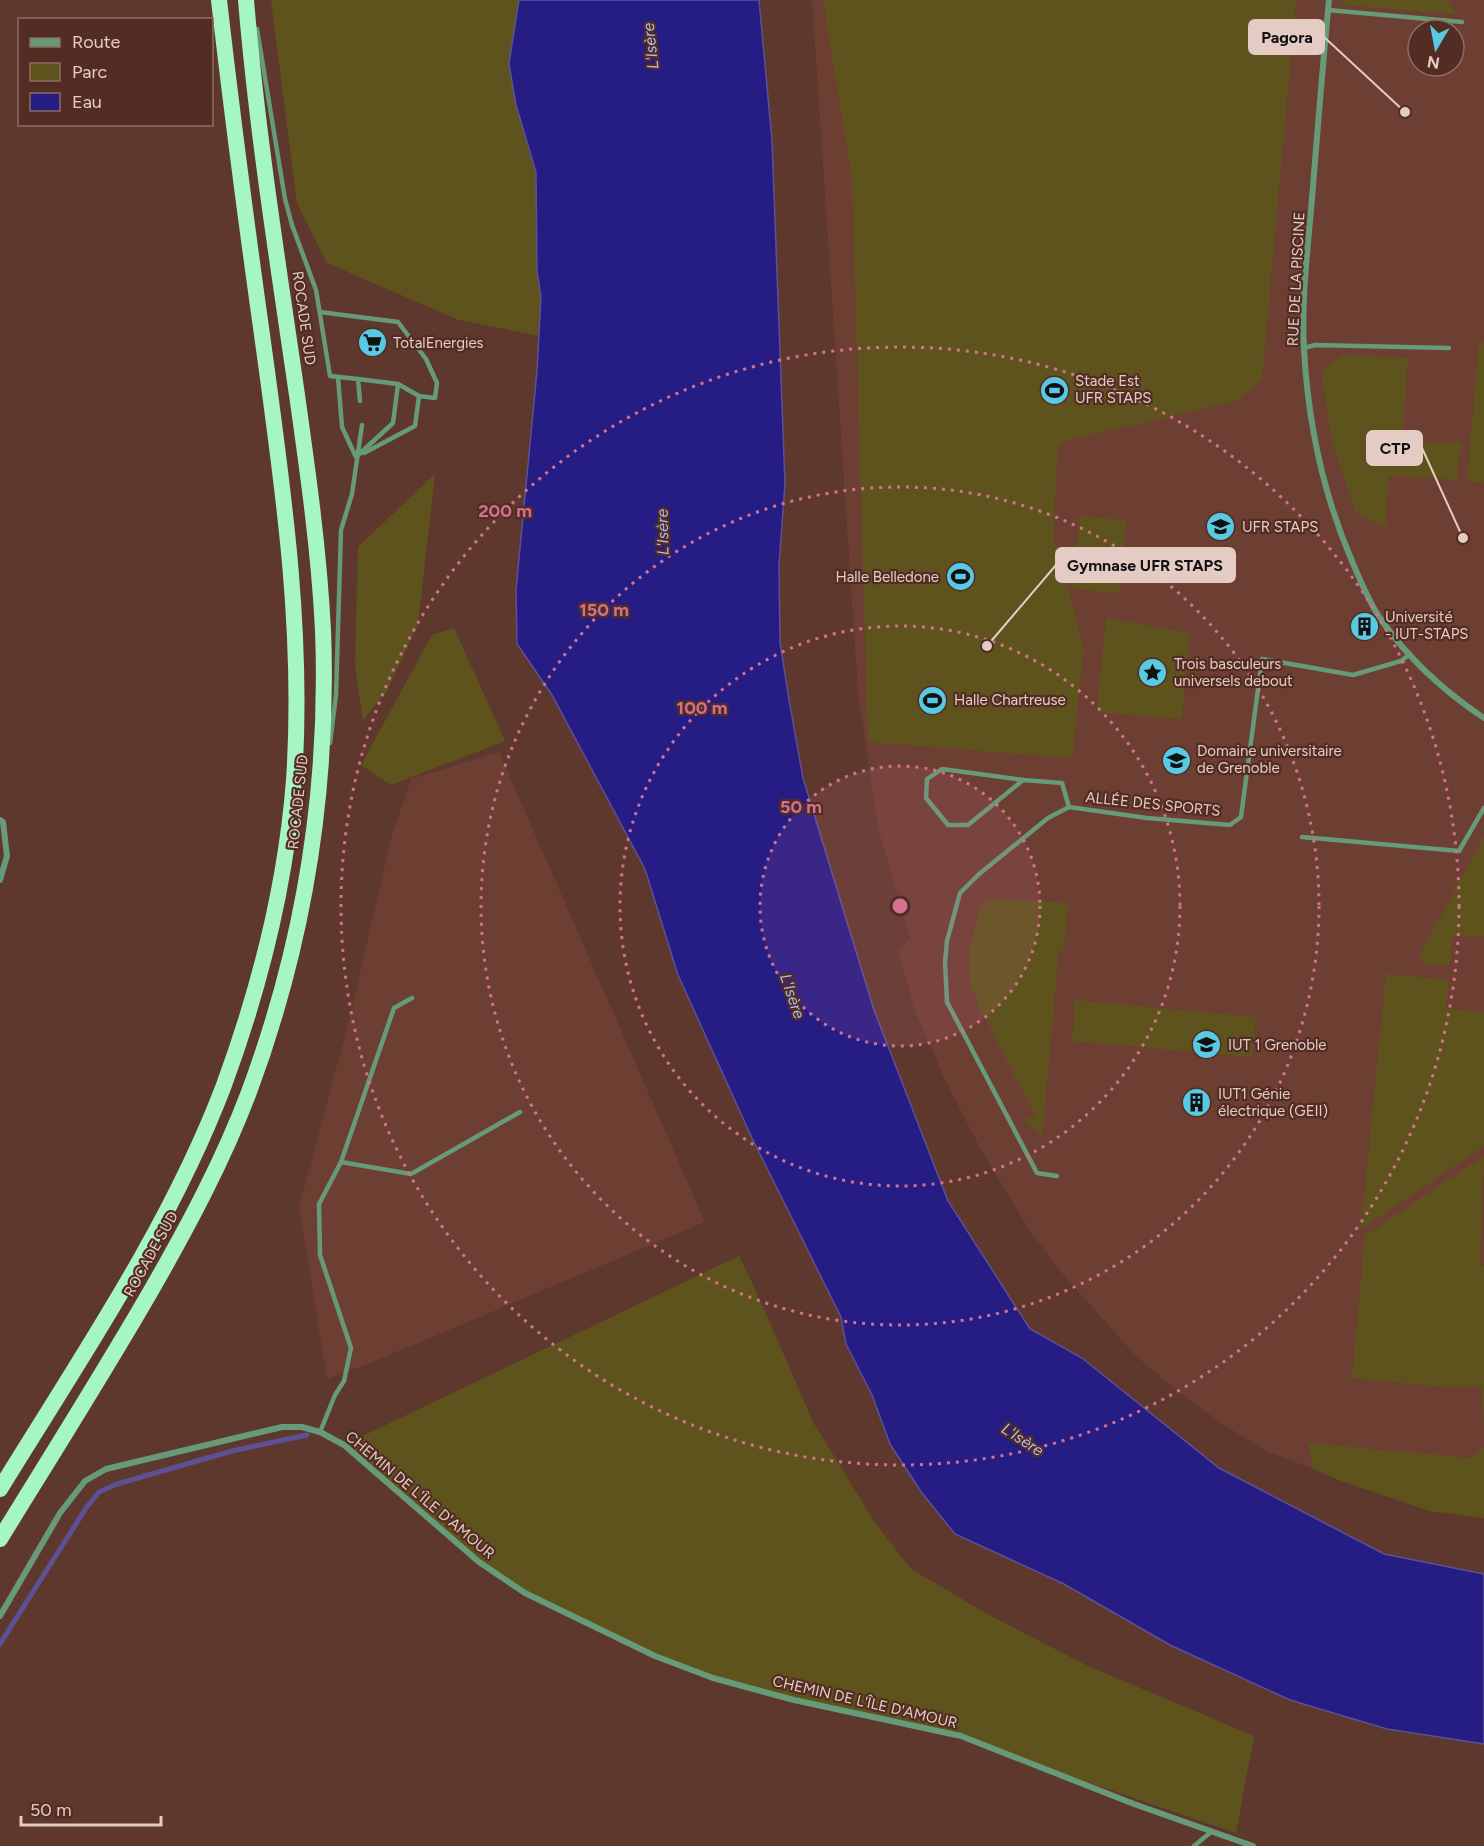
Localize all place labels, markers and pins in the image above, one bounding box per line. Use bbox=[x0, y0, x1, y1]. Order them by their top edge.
callout: Pagora bbox=[1249, 20, 1324, 54]
supermarket icon: TotalEnergies bbox=[356, 327, 388, 359]
place label: TotalEnergies bbox=[393, 334, 484, 352]
place label: Stade Est UFR STAPS bbox=[1075, 372, 1151, 407]
sports icon: Stade Est UFR STAPS bbox=[1038, 374, 1070, 406]
callout: CTP bbox=[1367, 431, 1422, 465]
school or university icon: UFR STAPS bbox=[1205, 511, 1237, 543]
place label: UFR STAPS bbox=[1242, 518, 1318, 536]
callout: Gymnase UFR STAPS bbox=[1056, 548, 1235, 582]
sports icon: Halle Belledone bbox=[944, 561, 976, 593]
place label: Halle Belledone bbox=[835, 568, 939, 586]
place label: Université - IUT-STAPS bbox=[1385, 608, 1469, 643]
building icon: Université - IUT-STAPS bbox=[1348, 610, 1380, 642]
place label: Trois basculeurs universels debout bbox=[1174, 655, 1293, 690]
place icon: Trois basculeurs universels debout bbox=[1137, 657, 1169, 689]
sports icon: Halle Chartreuse bbox=[917, 684, 949, 716]
place label: Halle Chartreuse bbox=[954, 691, 1066, 709]
place label: Domaine universitaire de Grenoble bbox=[1197, 742, 1342, 777]
school or university icon: Domaine universitaire de Grenoble bbox=[1160, 744, 1192, 776]
centre of rings bbox=[890, 896, 910, 916]
school or university icon: IUT 1 Grenoble bbox=[1191, 1029, 1223, 1061]
place label: IUT 1 Grenoble bbox=[1228, 1036, 1326, 1054]
place label: IUT1 Génie électrique (GEII) bbox=[1218, 1085, 1328, 1120]
building icon: IUT1 Génie électrique (GEII) bbox=[1181, 1087, 1213, 1119]

